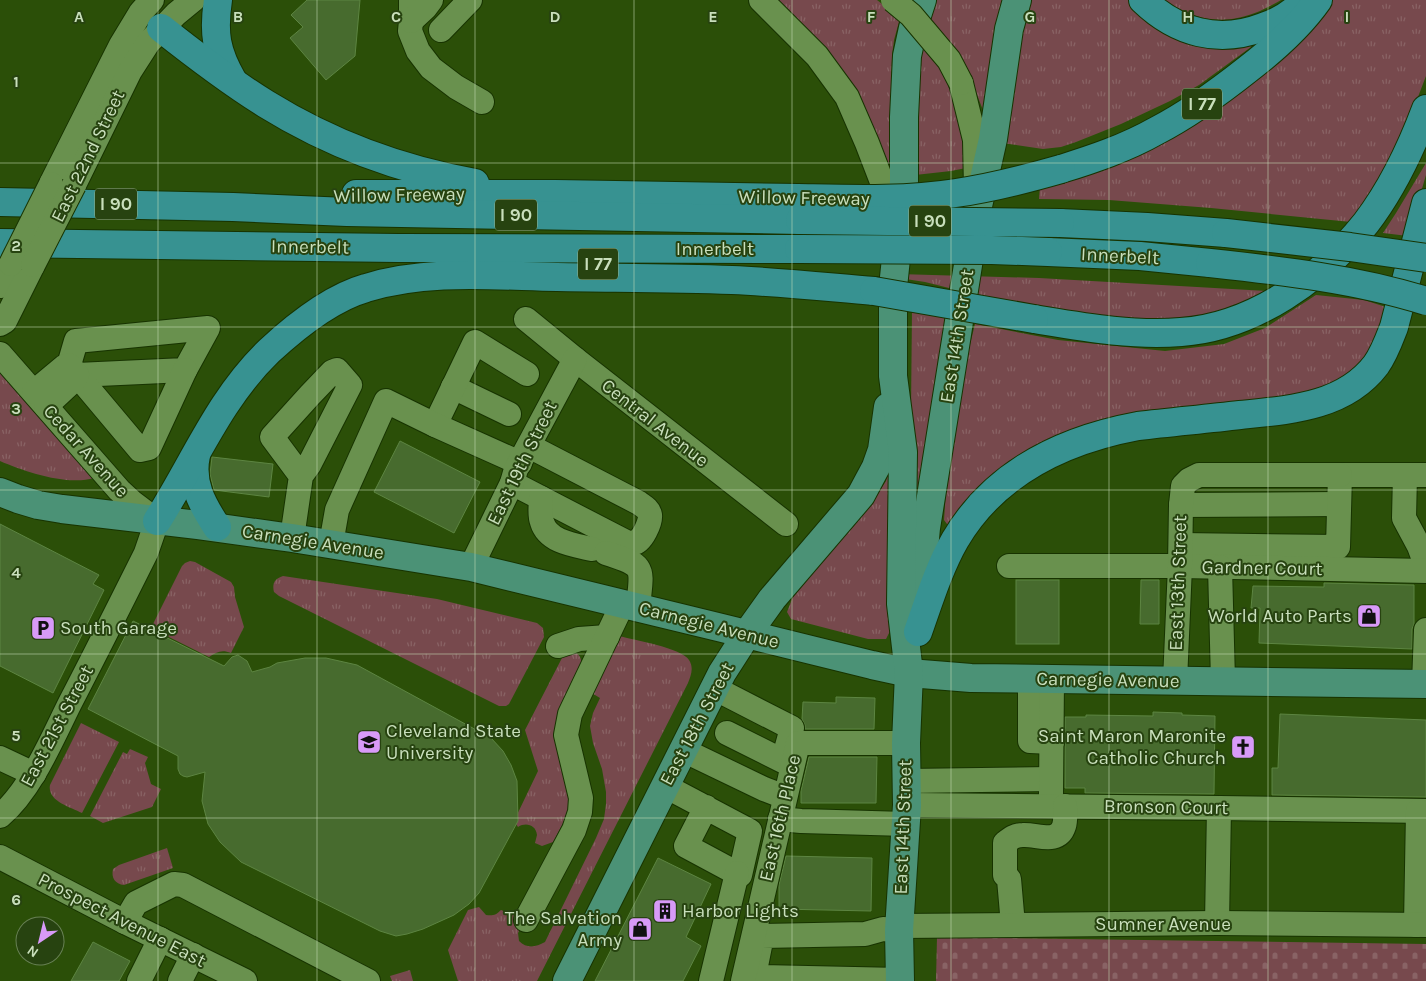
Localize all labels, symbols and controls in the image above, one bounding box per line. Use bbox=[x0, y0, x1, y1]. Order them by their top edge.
text: A bbox=[74, 7, 84, 26]
text: B bbox=[233, 7, 243, 26]
text: C bbox=[391, 7, 401, 26]
text: D bbox=[550, 7, 561, 26]
text: E bbox=[708, 7, 718, 26]
text: F bbox=[867, 7, 876, 26]
text: G bbox=[1025, 7, 1035, 26]
text: H bbox=[1182, 7, 1194, 26]
text: I bbox=[1345, 7, 1349, 26]
text: 1 bbox=[13, 72, 19, 91]
street label: East 22nd Street bbox=[47, 86, 129, 226]
road number: I 77 bbox=[1182, 88, 1222, 120]
street label: Willow Freeway bbox=[333, 183, 465, 207]
street label: Willow Freeway bbox=[738, 186, 870, 210]
road number: I 90 bbox=[95, 188, 137, 220]
road number: I 90 bbox=[495, 200, 537, 230]
road number: I 90 bbox=[909, 206, 951, 237]
street label: Innerbelt bbox=[271, 235, 349, 259]
text: 2 bbox=[11, 236, 21, 255]
street label: Innerbelt bbox=[676, 238, 754, 260]
street label: Innerbelt bbox=[1080, 243, 1160, 269]
road number: I 77 bbox=[578, 248, 618, 280]
street label: East 14th Street bbox=[936, 268, 978, 404]
street label: Central Avenue bbox=[597, 374, 713, 472]
street label: East 19th Street bbox=[482, 397, 562, 529]
text: 3 bbox=[11, 399, 21, 418]
street label: Cedar Avenue bbox=[39, 400, 133, 502]
street label: East 13th Street bbox=[1165, 515, 1191, 651]
street label: Carnegie Avenue bbox=[240, 520, 386, 564]
street label: Gardner Court bbox=[1201, 556, 1323, 580]
text: 4 bbox=[11, 563, 21, 582]
street label: Carnegie Avenue bbox=[637, 597, 781, 653]
shop icon: World Auto Parts bbox=[1356, 603, 1382, 629]
place label: World Auto Parts bbox=[1208, 605, 1352, 627]
parking icon: South Garage bbox=[30, 615, 56, 641]
place label: South Garage bbox=[60, 617, 177, 639]
street label: East 18th Street bbox=[655, 659, 739, 789]
street label: East 21st Street bbox=[16, 662, 98, 790]
street label: Carnegie Avenue bbox=[1036, 668, 1180, 692]
place label: Cleveland State University bbox=[386, 720, 521, 764]
place label: Saint Maron Maronite Catholic Church bbox=[1038, 725, 1226, 769]
text: 5 bbox=[11, 726, 21, 745]
school or university icon: Cleveland State University bbox=[356, 729, 382, 755]
church icon: Saint Maron Maronite Catholic Church bbox=[1230, 734, 1256, 760]
street label: East 16th Place bbox=[755, 753, 805, 883]
street label: East 14th Street bbox=[890, 759, 916, 895]
street label: Bronson Court bbox=[1104, 795, 1228, 819]
street label: Prospect Avenue East bbox=[34, 868, 210, 972]
text: 6 bbox=[11, 890, 21, 909]
building icon: Harbor Lights bbox=[652, 898, 678, 924]
place label: Harbor Lights bbox=[682, 900, 799, 922]
place label: The Salvation Army bbox=[505, 907, 622, 951]
street label: Sumner Avenue bbox=[1095, 913, 1231, 935]
north arrow bbox=[15, 916, 65, 966]
shop icon: The Salvation Army bbox=[627, 916, 653, 942]
text: N bbox=[24, 941, 42, 961]

